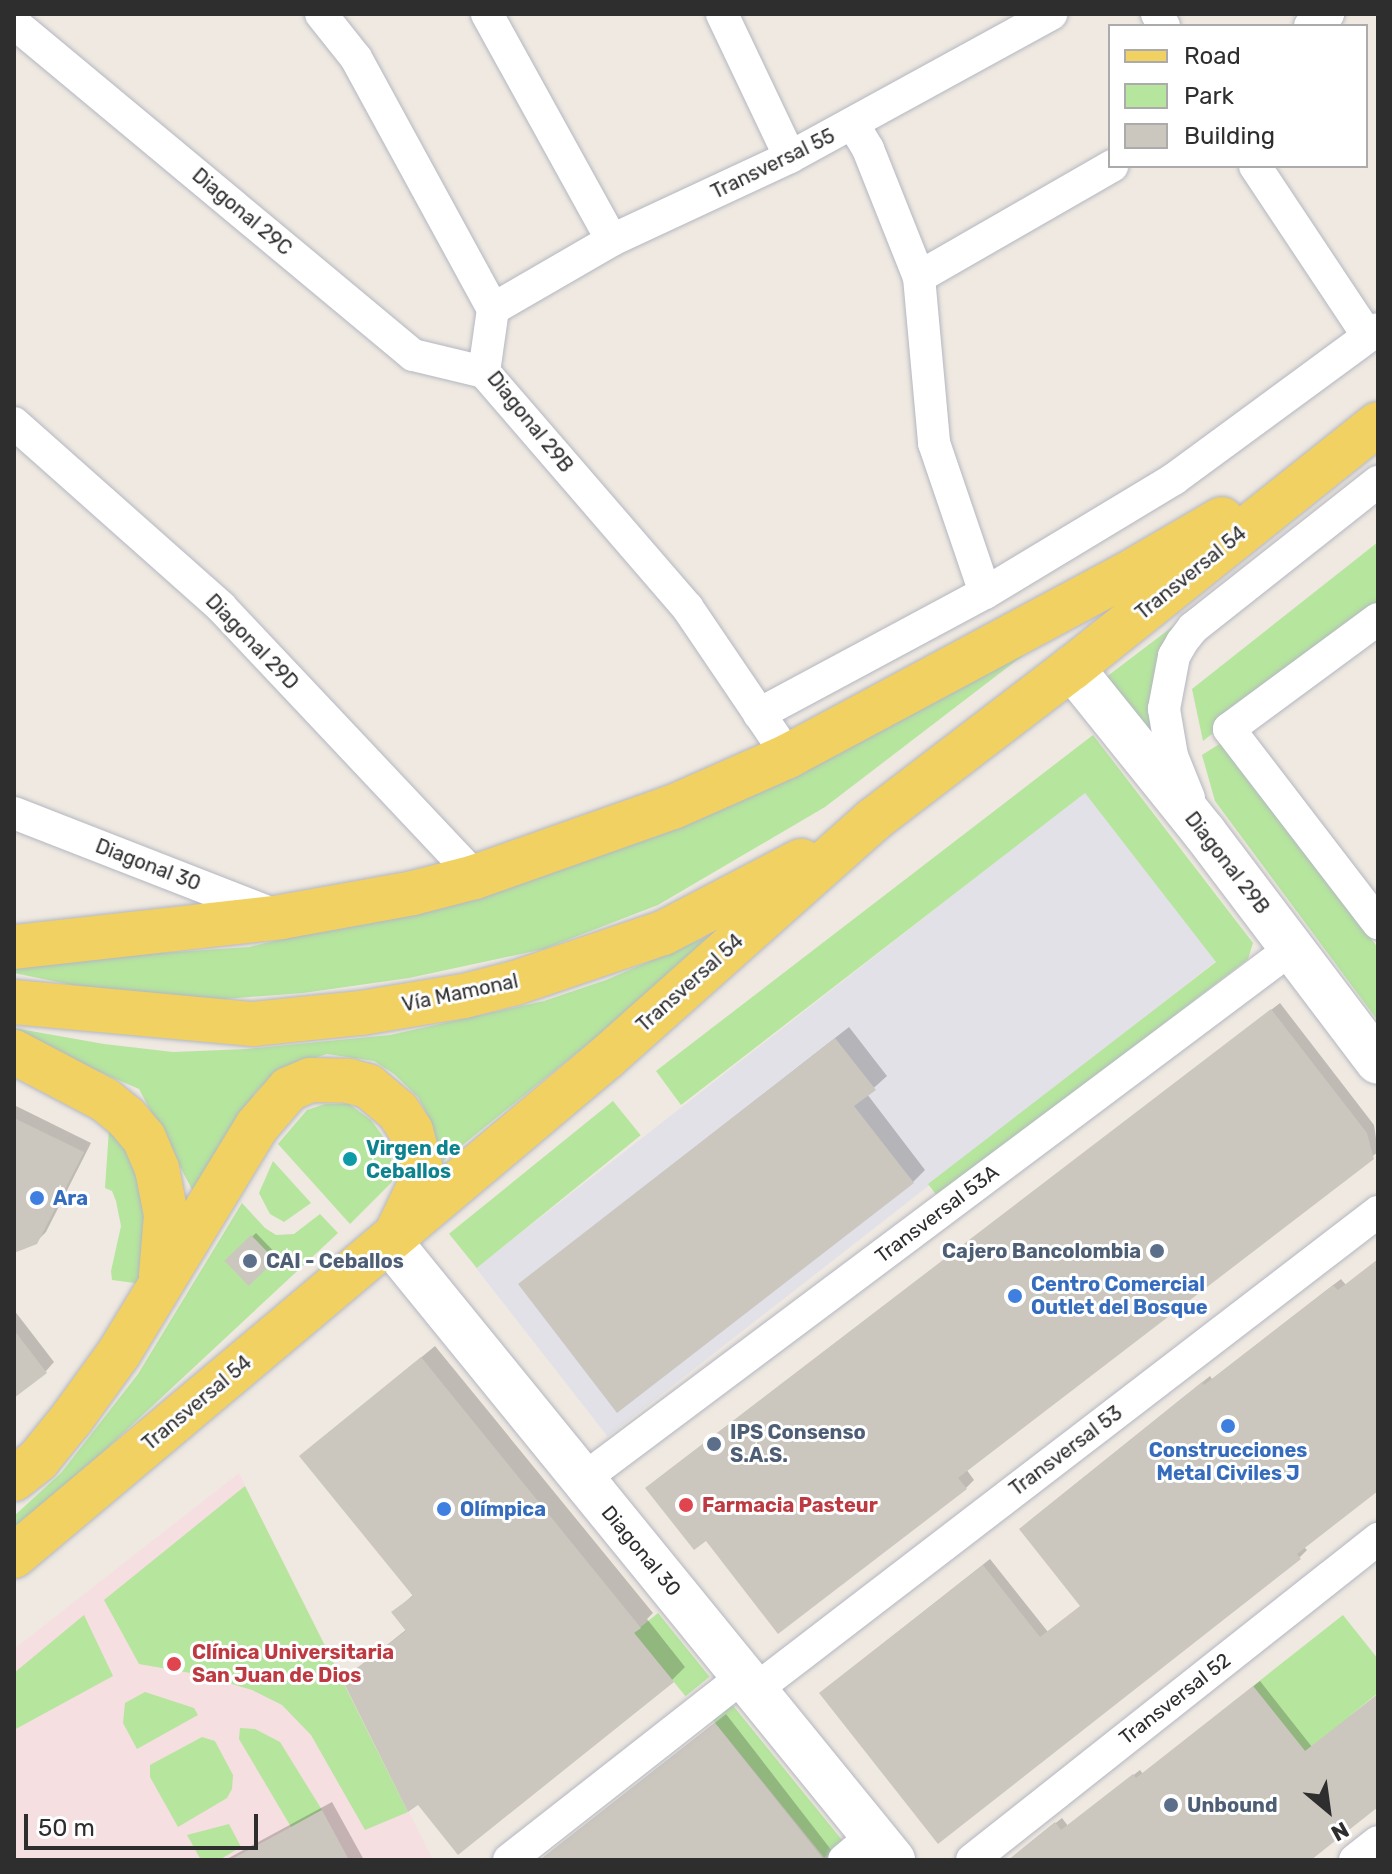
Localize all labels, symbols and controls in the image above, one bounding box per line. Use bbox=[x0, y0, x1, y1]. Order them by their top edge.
legend bbox=[1108, 24, 1368, 168]
text: Road bbox=[1184, 42, 1241, 70]
text: Park bbox=[1184, 82, 1234, 110]
text: Building bbox=[1184, 122, 1275, 150]
street label: Transversal 55 bbox=[707, 124, 839, 204]
street label: Diagonal 29C bbox=[187, 163, 297, 261]
street label: Diagonal 29B bbox=[482, 367, 578, 477]
street label: Transversal 54 bbox=[1131, 521, 1251, 625]
street label: Diagonal 29D bbox=[201, 589, 303, 695]
street label: Diagonal 29B bbox=[1180, 807, 1274, 919]
street label: Diagonal 30 bbox=[92, 834, 204, 896]
street label: Transversal 54 bbox=[632, 929, 748, 1037]
street label: Vía Mamonal bbox=[400, 969, 520, 1017]
place label: Virgen de Ceballos bbox=[366, 1136, 461, 1183]
marker: Virgen de Ceballos bbox=[341, 1150, 359, 1168]
street label: Transversal 53A bbox=[871, 1160, 1003, 1268]
place label: Ara bbox=[53, 1186, 88, 1210]
marker: Ara bbox=[28, 1189, 46, 1207]
place label: Cajero Bancolombia bbox=[942, 1239, 1141, 1263]
marker: Cajero Bancolombia bbox=[1148, 1242, 1166, 1260]
place label: CAI - Ceballos bbox=[266, 1249, 404, 1273]
marker: CAI - Ceballos bbox=[241, 1252, 259, 1270]
place label: Centro Comercial Outlet del Bosque bbox=[1031, 1272, 1208, 1319]
marker: Centro Comercial Outlet del Bosque bbox=[1006, 1287, 1024, 1305]
street label: Transversal 54 bbox=[138, 1350, 256, 1456]
street label: Transversal 53 bbox=[1005, 1401, 1127, 1501]
marker: Construcciones Metal Civiles J bbox=[1219, 1417, 1237, 1435]
place label: IPS Consenso S.A.S. bbox=[730, 1420, 866, 1467]
marker: IPS Consenso S.A.S. bbox=[705, 1435, 723, 1453]
place label: Construcciones Metal Civiles J bbox=[1149, 1438, 1307, 1485]
place label: Farmacia Pasteur bbox=[702, 1493, 878, 1517]
marker: Farmacia Pasteur bbox=[677, 1496, 695, 1514]
place label: Olímpica bbox=[460, 1497, 546, 1521]
marker: Olímpica bbox=[435, 1500, 453, 1518]
street label: Diagonal 30 bbox=[596, 1501, 686, 1601]
place label: Clínica Universitaria San Juan de Dios bbox=[192, 1640, 394, 1687]
street label: Transversal 52 bbox=[1115, 1648, 1235, 1750]
marker: Clínica Universitaria San Juan de Dios bbox=[163, 1653, 185, 1675]
north arrow bbox=[1288, 1770, 1368, 1850]
place label: Unbound bbox=[1187, 1793, 1277, 1817]
marker: Unbound bbox=[1162, 1796, 1180, 1814]
scale bar bbox=[28, 1798, 262, 1848]
text: 50 m bbox=[38, 1814, 95, 1842]
text: N bbox=[1326, 1816, 1353, 1847]

